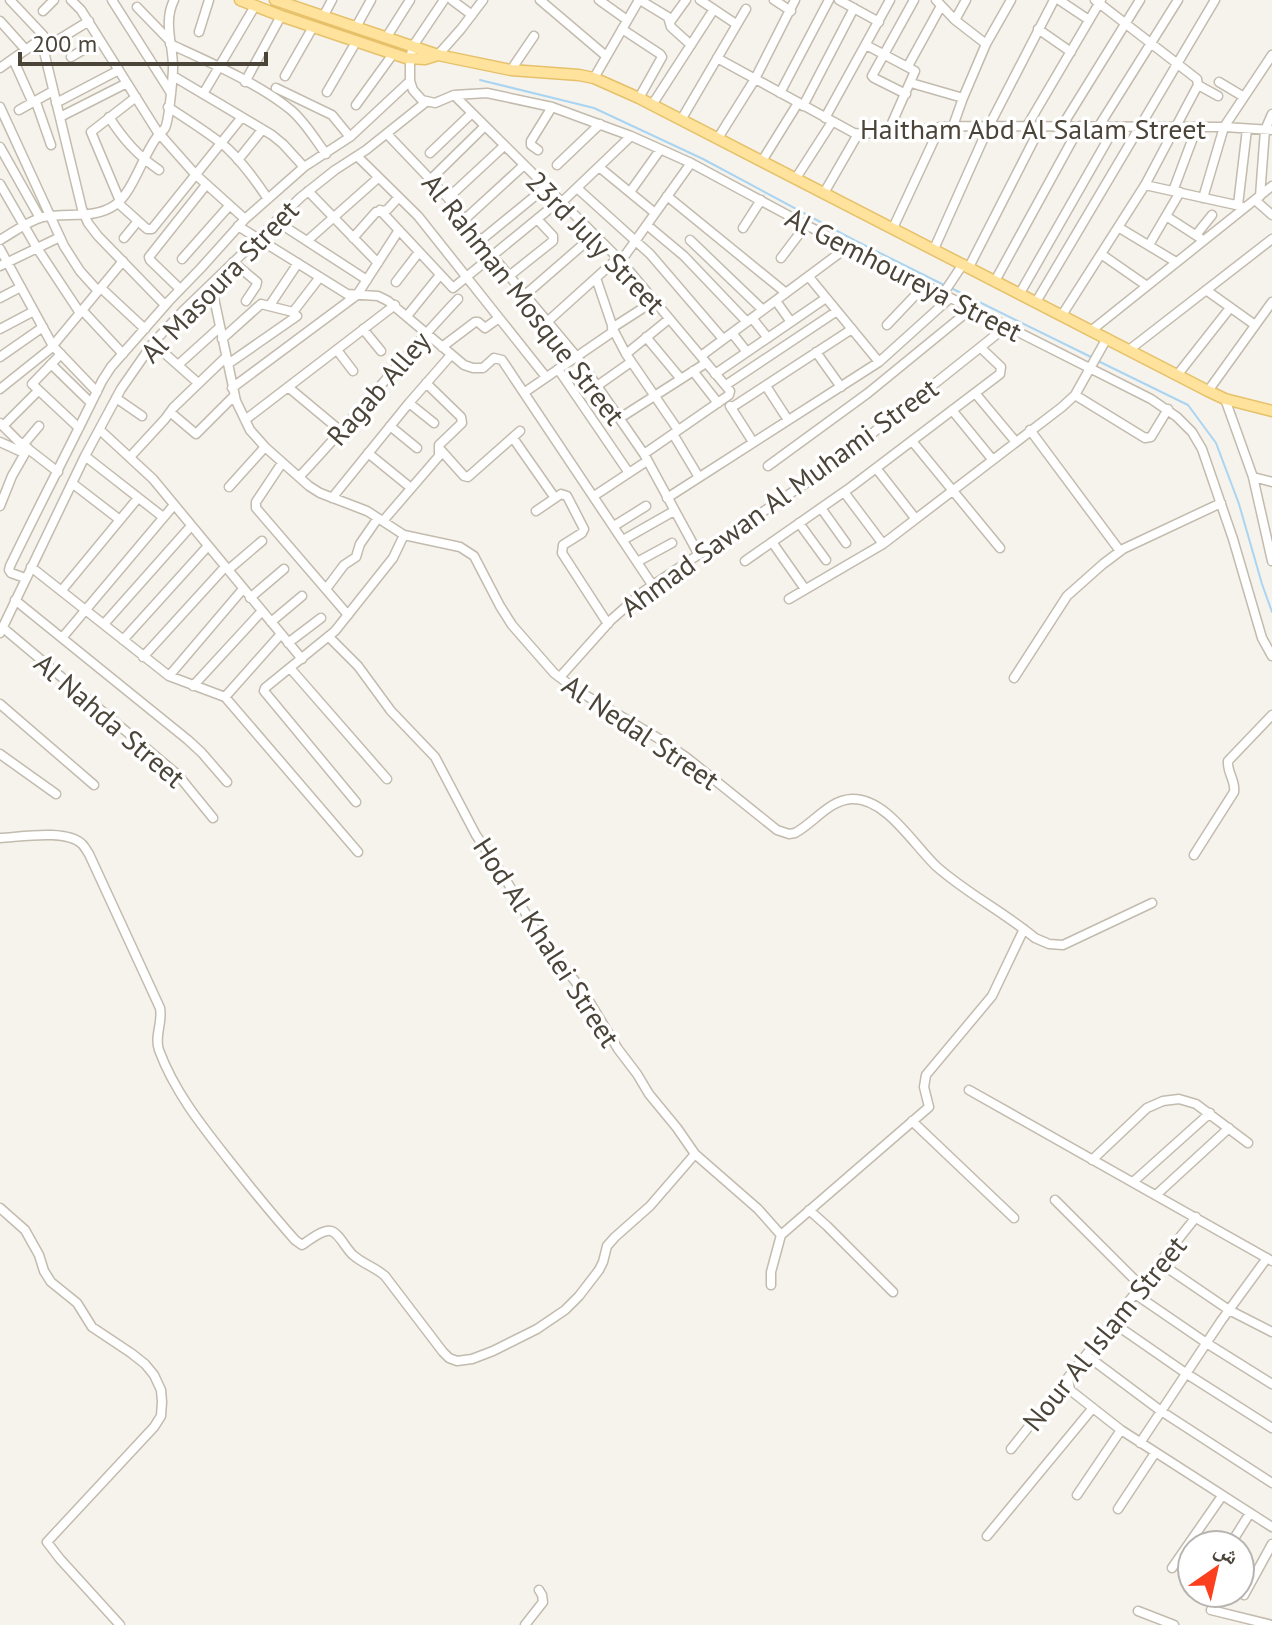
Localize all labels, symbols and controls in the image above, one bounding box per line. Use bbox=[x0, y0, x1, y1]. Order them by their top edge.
scale bar bbox=[20, 16, 266, 66]
text: 200 m bbox=[32, 28, 97, 59]
street label: Haitham Abd Al Salam Street bbox=[860, 110, 1206, 147]
street label: 23rd July Street bbox=[518, 163, 674, 322]
street label: Al Rahman Mosque Street bbox=[414, 166, 634, 433]
street label: Al Masoura Street bbox=[132, 191, 306, 370]
street label: Al Gemhoureya Street bbox=[779, 198, 1029, 350]
street label: Ragab Alley bbox=[318, 323, 438, 453]
street label: Ahmad Sawan Al Muhami Street bbox=[613, 369, 945, 625]
street label: Al Nahda Street bbox=[27, 644, 193, 796]
street label: Al Nedal Street bbox=[556, 666, 727, 798]
street label: Hod Al Khalei Street bbox=[465, 830, 629, 1054]
street label: Nour Al Islam Street bbox=[1014, 1227, 1194, 1438]
north arrow bbox=[1176, 1529, 1256, 1609]
text: ش bbox=[1210, 1534, 1245, 1571]

